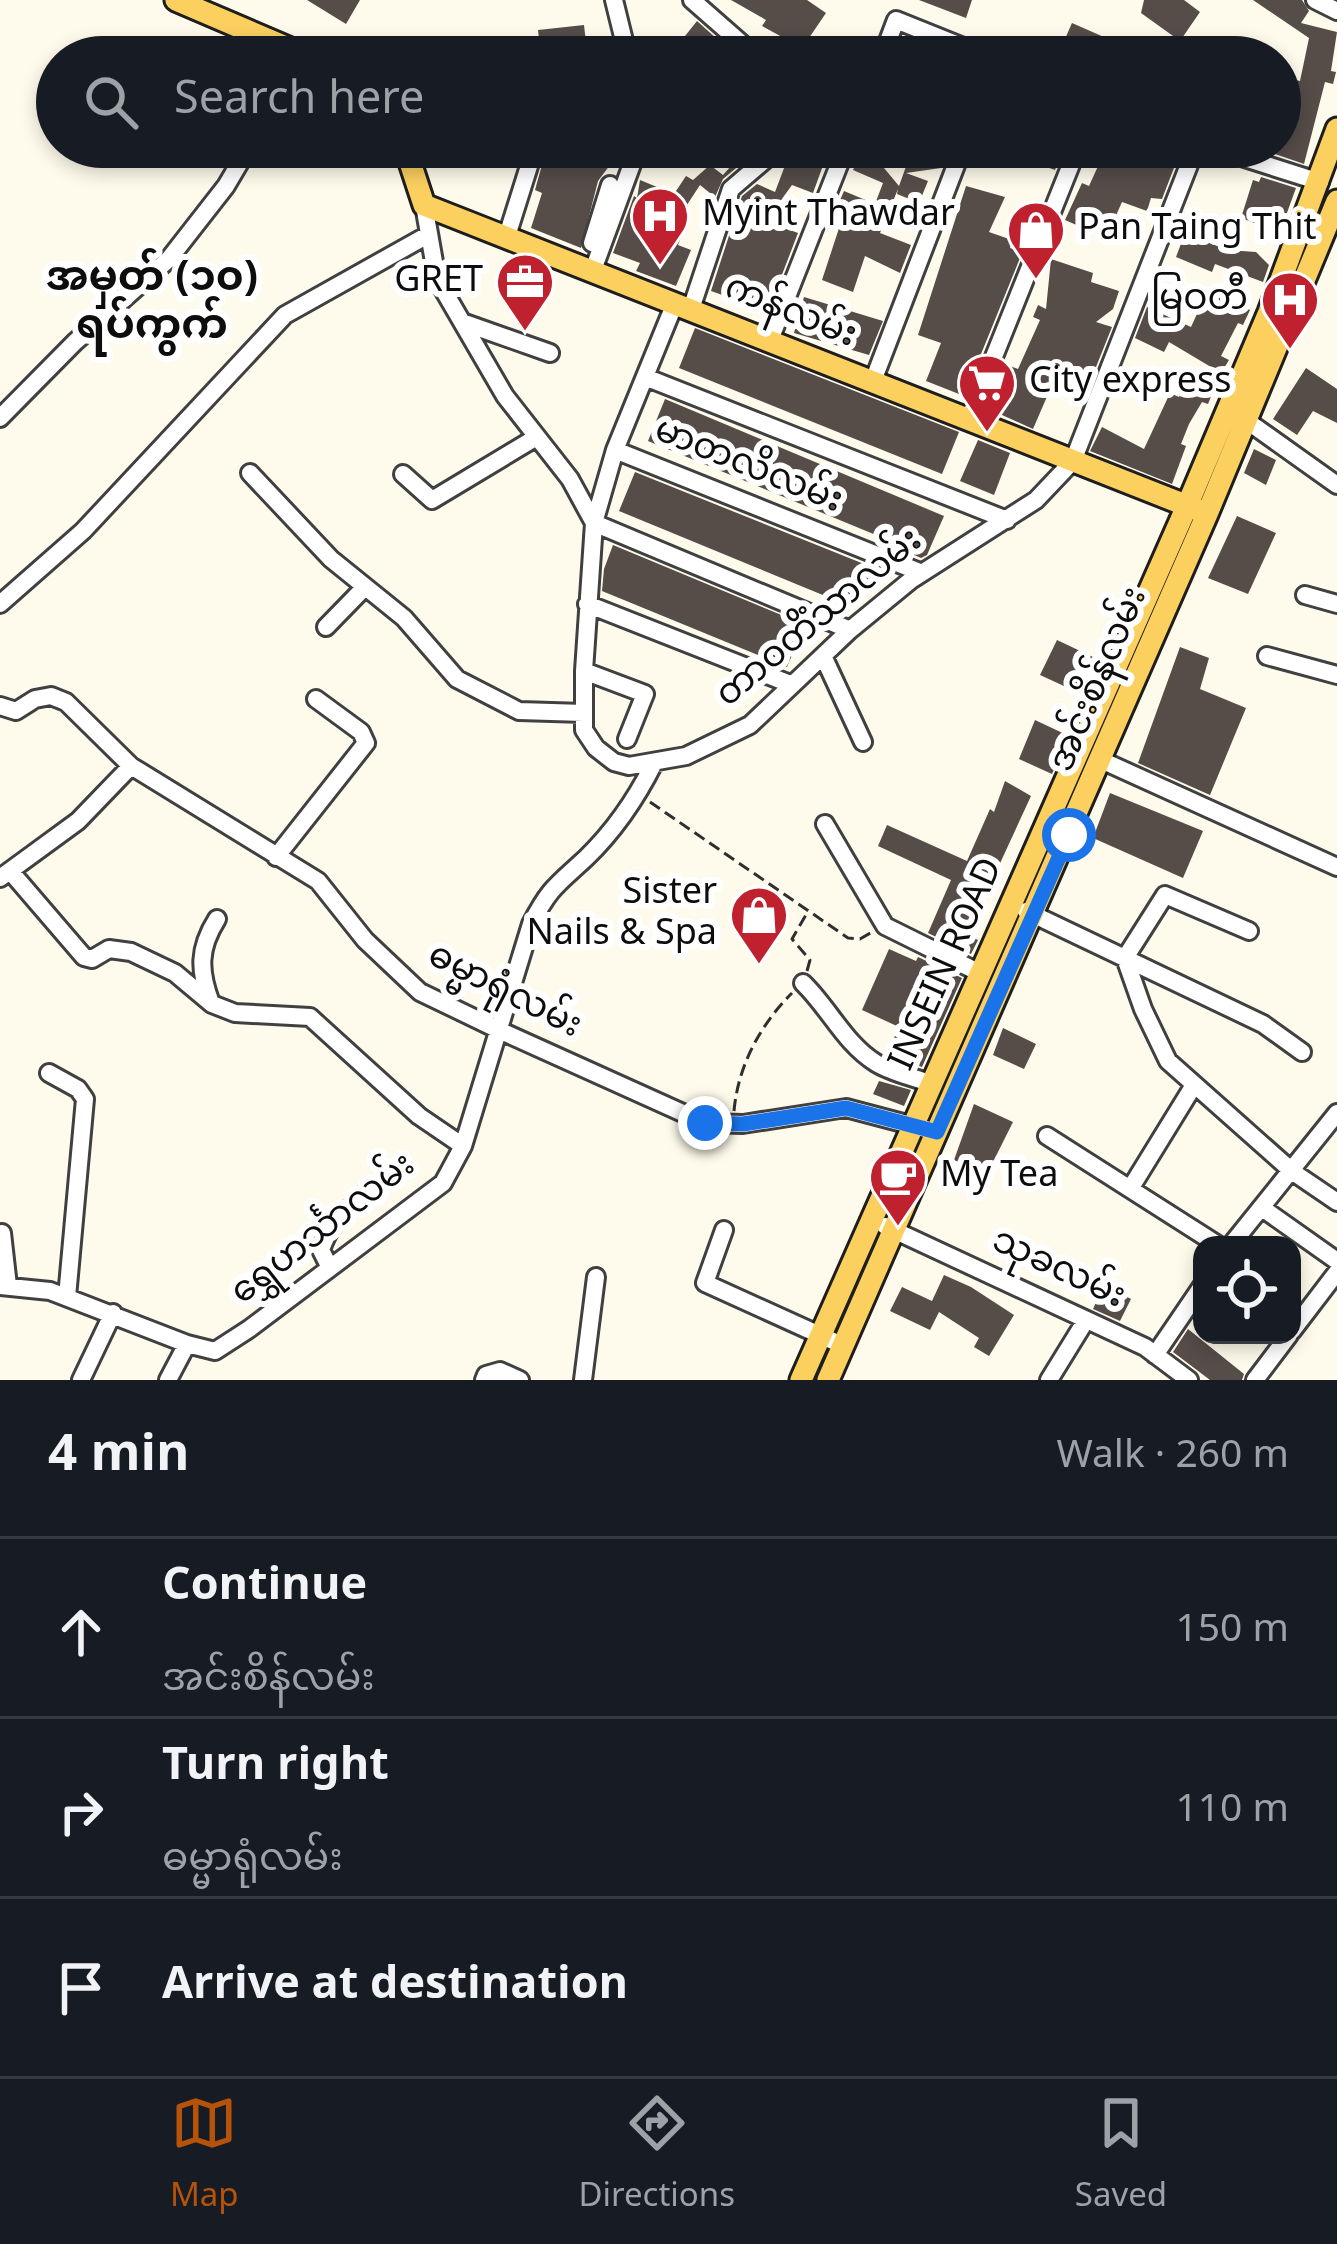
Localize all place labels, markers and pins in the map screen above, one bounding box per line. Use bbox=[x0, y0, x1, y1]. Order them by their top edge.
place label: Myint Thawdar bbox=[702, 177, 955, 256]
hospital icon: Myint Thawdar bbox=[629, 185, 691, 267]
place label: Pan Taing Thit bbox=[1078, 191, 1317, 270]
shop icon: Pan Taing Thit bbox=[1005, 199, 1067, 281]
place label: GRET bbox=[394, 243, 483, 322]
office icon: GRET bbox=[494, 251, 556, 333]
place label: မြဝတီ bbox=[1151, 261, 1248, 340]
hospital icon: မြဝတီ bbox=[1259, 269, 1321, 351]
place label: City express bbox=[1029, 344, 1231, 423]
supermarket icon: City express bbox=[956, 352, 1018, 434]
place label: Sister Nails & Spa bbox=[526, 855, 717, 975]
shop icon: Sister Nails & Spa bbox=[728, 884, 790, 966]
place label: My Tea bbox=[940, 1138, 1058, 1217]
cafe icon: My Tea bbox=[867, 1146, 929, 1228]

